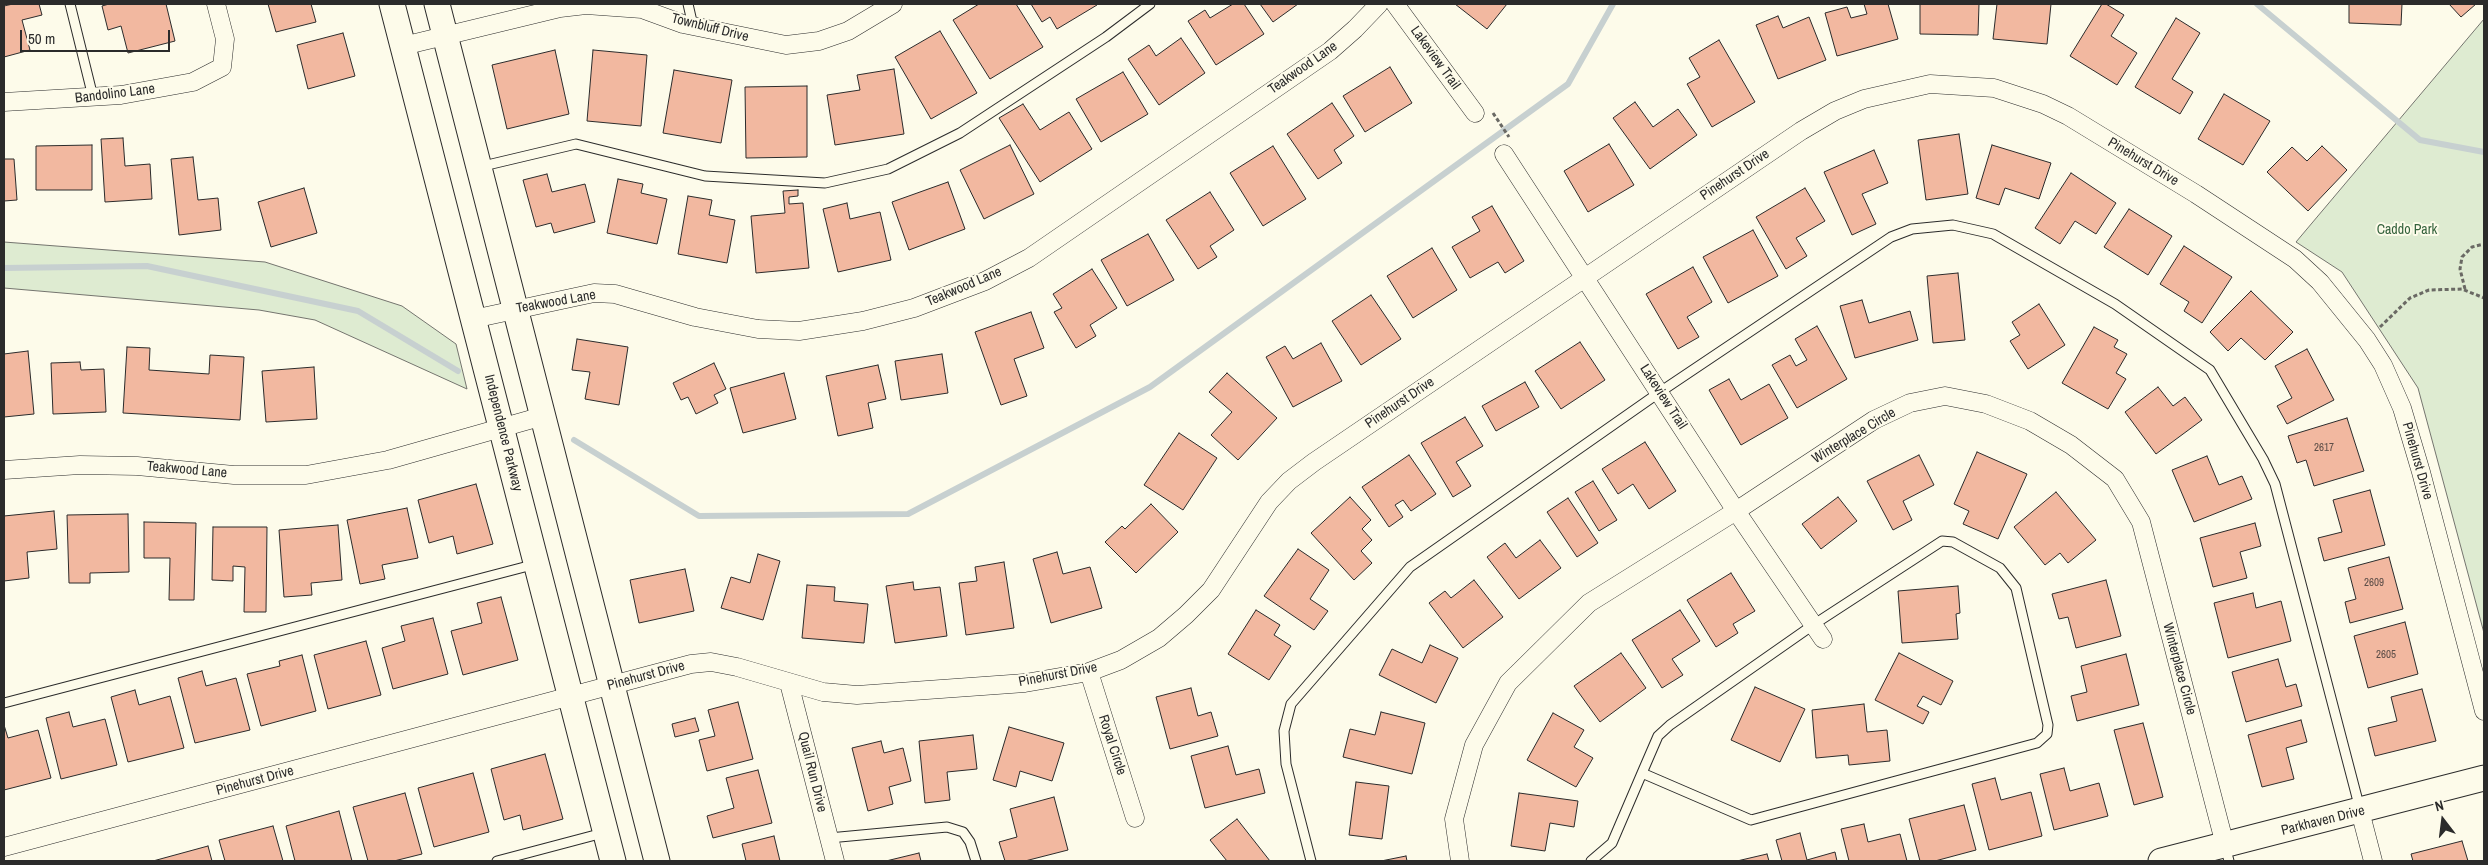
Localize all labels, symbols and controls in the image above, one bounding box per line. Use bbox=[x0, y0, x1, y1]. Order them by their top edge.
street label: Townbluff Drive bbox=[670, 10, 750, 46]
scale bar bbox=[22, 20, 172, 52]
street label: Lakeview Trail bbox=[1406, 23, 1464, 93]
text: 50 m bbox=[28, 28, 55, 49]
street label: Teakwood Lane bbox=[1265, 38, 1341, 98]
street label: Bandolino Lane bbox=[74, 81, 156, 107]
street label: Pinehurst Drive bbox=[2104, 134, 2182, 190]
street label: Pinehurst Drive bbox=[1697, 146, 1773, 204]
park label: Caddo Park bbox=[2377, 222, 2437, 238]
street label: Teakwood Lane bbox=[924, 264, 1004, 310]
street label: Teakwood Lane bbox=[515, 287, 597, 317]
street label: Lakeview Trail bbox=[1636, 361, 1690, 433]
street label: Independence Parkway bbox=[480, 373, 526, 493]
street label: Pinehurst Drive bbox=[1362, 374, 1438, 432]
street label: Winterplace Circle bbox=[1809, 404, 1899, 468]
street label: Pinehurst Drive bbox=[2398, 420, 2436, 502]
house number: 2617 bbox=[2314, 441, 2334, 455]
street label: Teakwood Lane bbox=[146, 458, 228, 482]
house number: 2609 bbox=[2364, 576, 2384, 590]
street label: Winterplace Circle bbox=[2159, 621, 2199, 717]
house number: 2605 bbox=[2376, 648, 2396, 662]
street label: Pinehurst Drive bbox=[605, 658, 687, 694]
street label: Pinehurst Drive bbox=[1017, 659, 1099, 691]
street label: Royal Circle bbox=[1094, 713, 1130, 777]
street label: Quail Run Drive bbox=[794, 730, 830, 814]
street label: Pinehurst Drive bbox=[214, 763, 296, 799]
north arrow bbox=[2418, 795, 2468, 845]
text: N bbox=[2433, 796, 2445, 815]
street label: Parkhaven Drive bbox=[2279, 803, 2367, 839]

